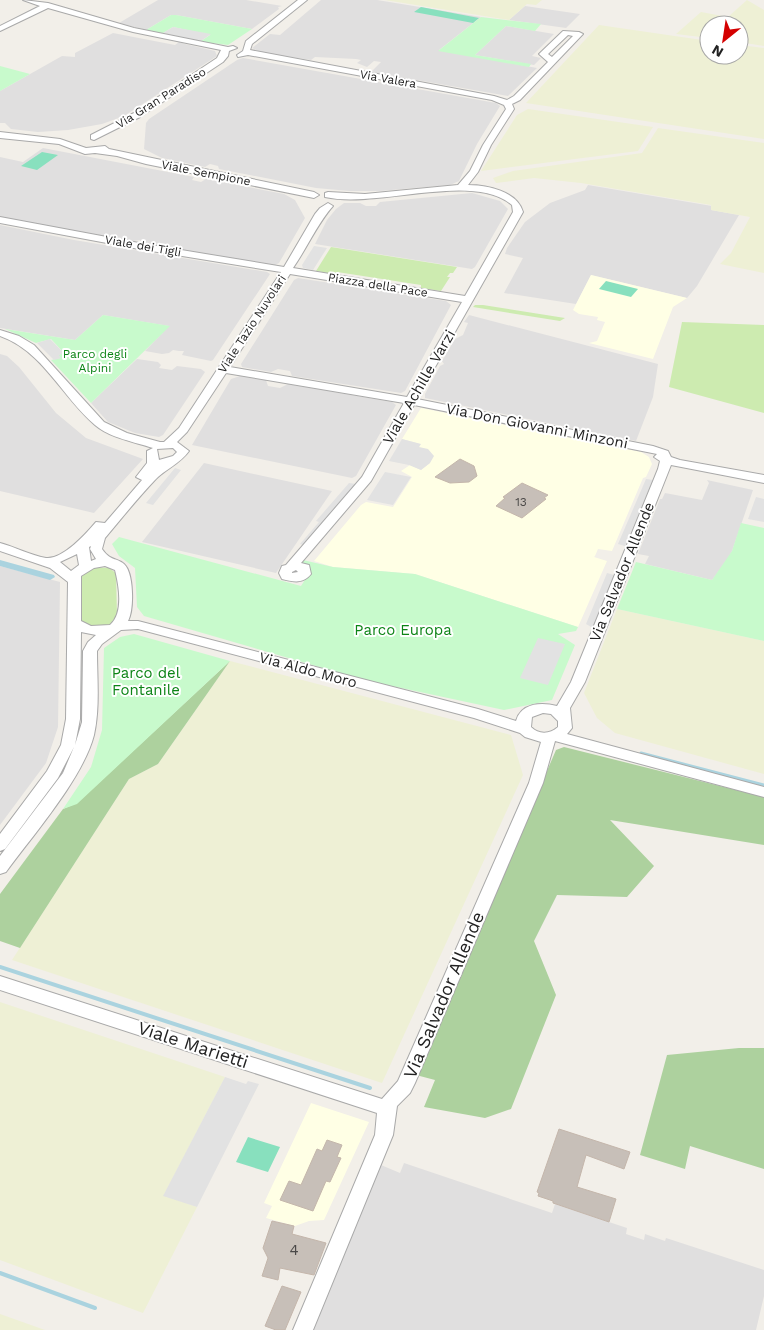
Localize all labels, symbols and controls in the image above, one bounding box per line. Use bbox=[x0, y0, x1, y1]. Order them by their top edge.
north arrow bbox=[699, 15, 749, 65]
text: N bbox=[709, 42, 726, 61]
street label: Via Gran Paradiso bbox=[114, 65, 208, 131]
street label: Via Valera bbox=[359, 67, 418, 91]
street label: Viale Sempione bbox=[160, 157, 252, 189]
street label: Viale dei Tigli bbox=[104, 232, 182, 260]
street label: Piazza della Pace bbox=[327, 270, 429, 300]
street label: Viale Tazio Nuvolari bbox=[215, 272, 289, 376]
street label: Viale Achille Varzi bbox=[379, 327, 459, 447]
park label: Parco degli Alpini bbox=[63, 347, 127, 375]
street label: Via Don Giovanni Minzoni bbox=[444, 400, 630, 452]
house number: 13 bbox=[515, 495, 527, 509]
street label: Via Salvador Allende bbox=[586, 500, 658, 644]
park label: Parco Europa bbox=[354, 621, 452, 639]
street label: Via Aldo Moro bbox=[257, 648, 359, 692]
park label: Parco del Fontanile bbox=[112, 664, 181, 699]
street label: Via Salvador Allende bbox=[399, 908, 488, 1081]
street label: Viale Marietti bbox=[135, 1017, 251, 1072]
house number: 4 bbox=[289, 1241, 299, 1259]

